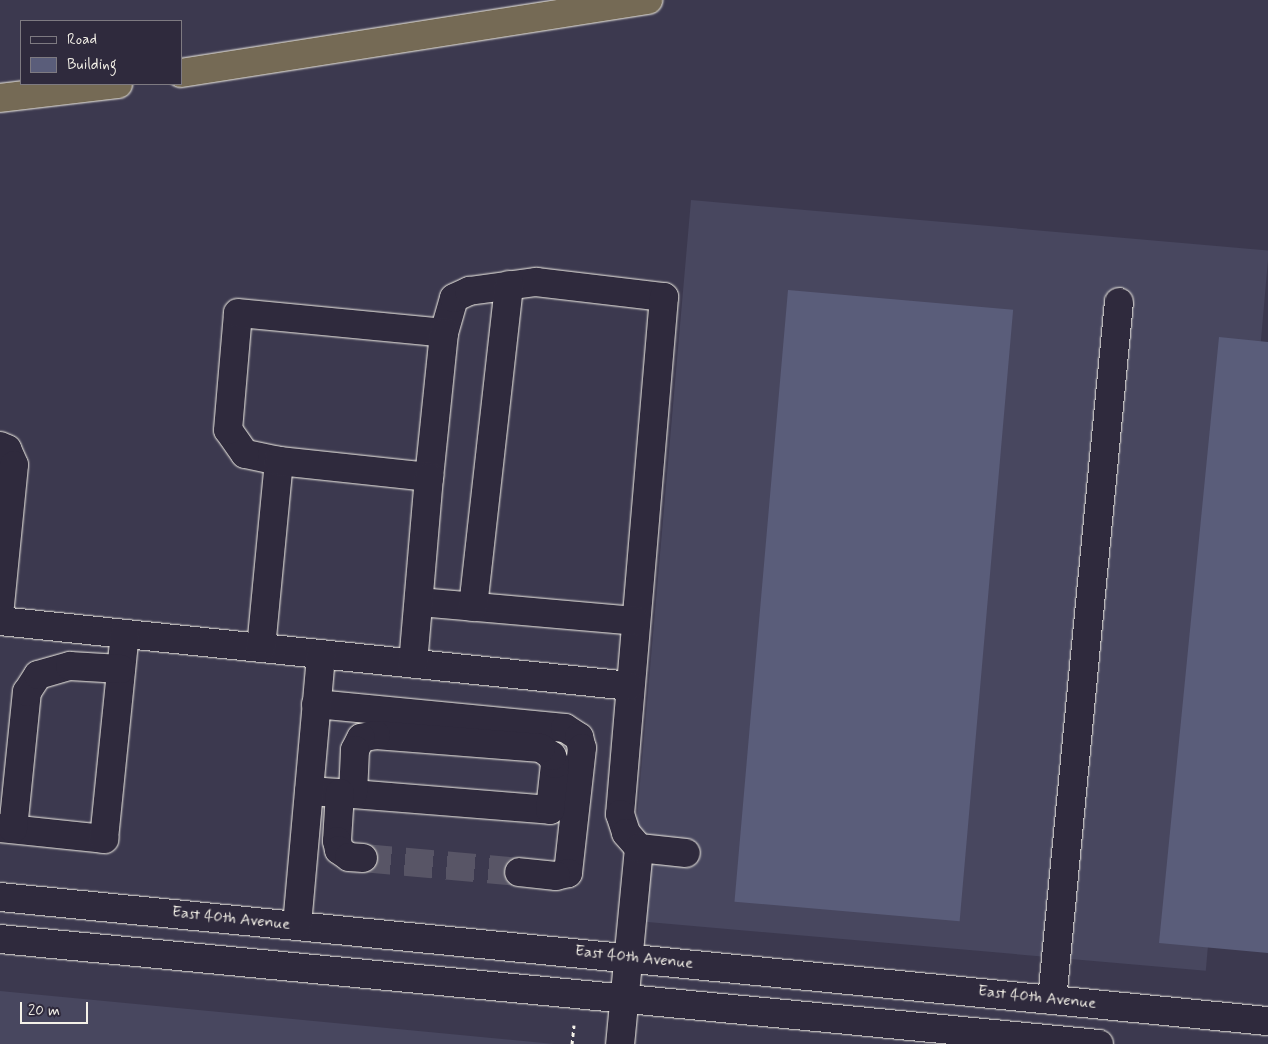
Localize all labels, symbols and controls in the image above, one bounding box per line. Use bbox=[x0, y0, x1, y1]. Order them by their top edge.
legend bbox=[20, 20, 182, 85]
text: Road bbox=[67, 30, 97, 50]
text: Building bbox=[67, 55, 117, 75]
street label: East 40th Avenue bbox=[171, 903, 291, 935]
street label: East 40th Avenue bbox=[574, 942, 694, 974]
street label: East 40th Avenue bbox=[977, 982, 1097, 1014]
scale bar bbox=[22, 992, 90, 1024]
text: 20 m bbox=[28, 1001, 60, 1021]

